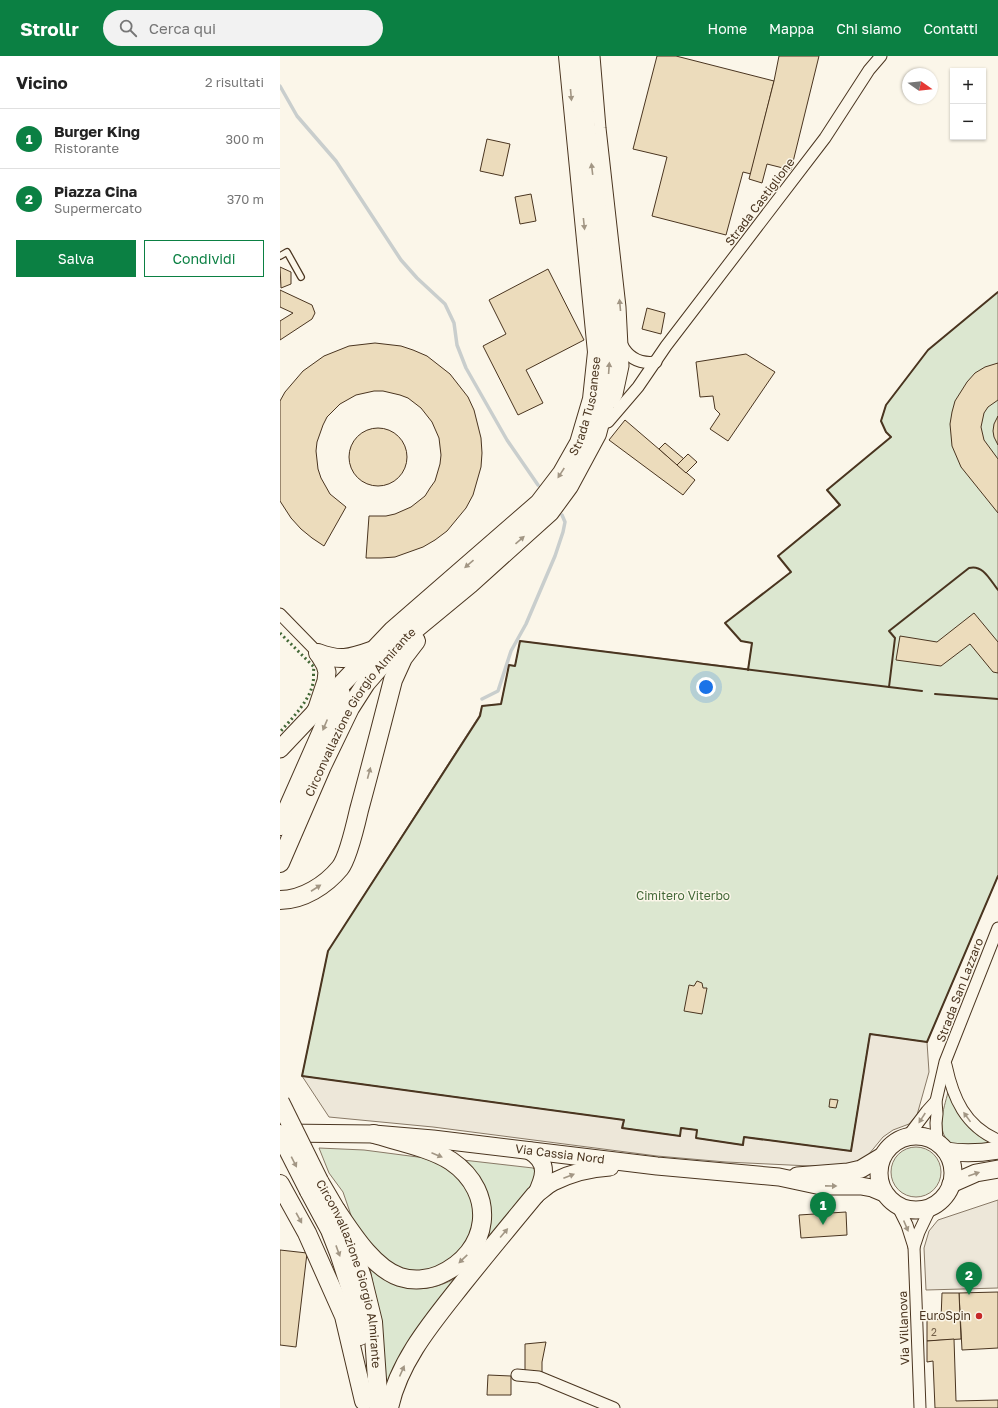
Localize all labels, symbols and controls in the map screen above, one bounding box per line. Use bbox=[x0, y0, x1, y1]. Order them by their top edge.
search box bbox=[103, 10, 383, 46]
text: Strollr bbox=[20, 17, 79, 40]
icon: search bbox=[117, 17, 139, 39]
text: Cerca qui bbox=[149, 19, 216, 37]
text: Home bbox=[708, 20, 747, 37]
text: Mappa bbox=[769, 20, 814, 37]
text: Chi siamo bbox=[836, 20, 901, 37]
text: Contatti bbox=[923, 20, 978, 37]
north arrow bbox=[902, 68, 938, 104]
map controls bbox=[950, 68, 986, 140]
button: + bbox=[950, 68, 986, 104]
text: Vicino bbox=[16, 72, 68, 93]
text: 2 risultati bbox=[205, 74, 264, 90]
one-way arrow bbox=[567, 89, 574, 101]
button: − bbox=[950, 104, 986, 140]
text: Burger King bbox=[54, 122, 140, 140]
text: 1 bbox=[26, 131, 32, 147]
text: 300 m bbox=[226, 131, 264, 147]
text: Ristorante bbox=[54, 140, 119, 156]
street label: Strada Castiglione bbox=[722, 155, 798, 249]
one-way arrow bbox=[589, 163, 595, 175]
text: Piazza Cina bbox=[54, 182, 137, 200]
text: 2 bbox=[25, 191, 33, 207]
text: 370 m bbox=[227, 191, 264, 207]
text: Supermercato bbox=[54, 200, 142, 216]
one-way arrow bbox=[581, 218, 587, 230]
button: Salva bbox=[16, 240, 136, 277]
button: Condividi bbox=[144, 240, 264, 277]
one-way arrow bbox=[617, 299, 623, 311]
street label: Strada Tuscanese bbox=[565, 356, 603, 458]
one-way arrow bbox=[606, 362, 613, 374]
one-way arrow bbox=[557, 467, 565, 478]
one-way arrow bbox=[515, 535, 525, 544]
one-way arrow bbox=[464, 559, 475, 568]
street label: Circonvallazione Giorgio Almirante bbox=[302, 624, 419, 799]
your location bbox=[696, 677, 716, 697]
one-way arrow bbox=[321, 719, 327, 731]
one-way arrow bbox=[366, 767, 372, 780]
one-way arrow bbox=[311, 884, 322, 892]
park label: Cimitero Viterbo bbox=[636, 888, 730, 903]
street label: Strada San Lazzaro bbox=[933, 936, 986, 1044]
one-way arrow bbox=[963, 1111, 971, 1122]
one-way arrow bbox=[918, 1113, 926, 1123]
street label: Via Cassia Nord bbox=[514, 1141, 606, 1167]
one-way arrow bbox=[432, 1152, 444, 1158]
one-way arrow bbox=[291, 1157, 297, 1168]
one-way arrow bbox=[968, 1171, 980, 1177]
one-way arrow bbox=[563, 1173, 575, 1179]
street label: Circonvallazione Giorgio Almirante bbox=[313, 1177, 384, 1369]
one-way arrow bbox=[825, 1183, 838, 1189]
pin: 1 bbox=[810, 1192, 836, 1225]
one-way arrow bbox=[296, 1212, 302, 1224]
one-way arrow bbox=[904, 1220, 910, 1232]
one-way arrow bbox=[499, 1228, 508, 1239]
one-way arrow bbox=[335, 1245, 341, 1257]
one-way arrow bbox=[458, 1254, 468, 1264]
pin: 2 bbox=[956, 1262, 982, 1295]
street label: Via Villanova bbox=[895, 1291, 912, 1365]
place label: EuroSpin bbox=[919, 1308, 971, 1323]
marker: EuroSpin bbox=[974, 1311, 984, 1321]
house number: 2 bbox=[931, 1326, 937, 1338]
one-way arrow bbox=[399, 1366, 405, 1377]

